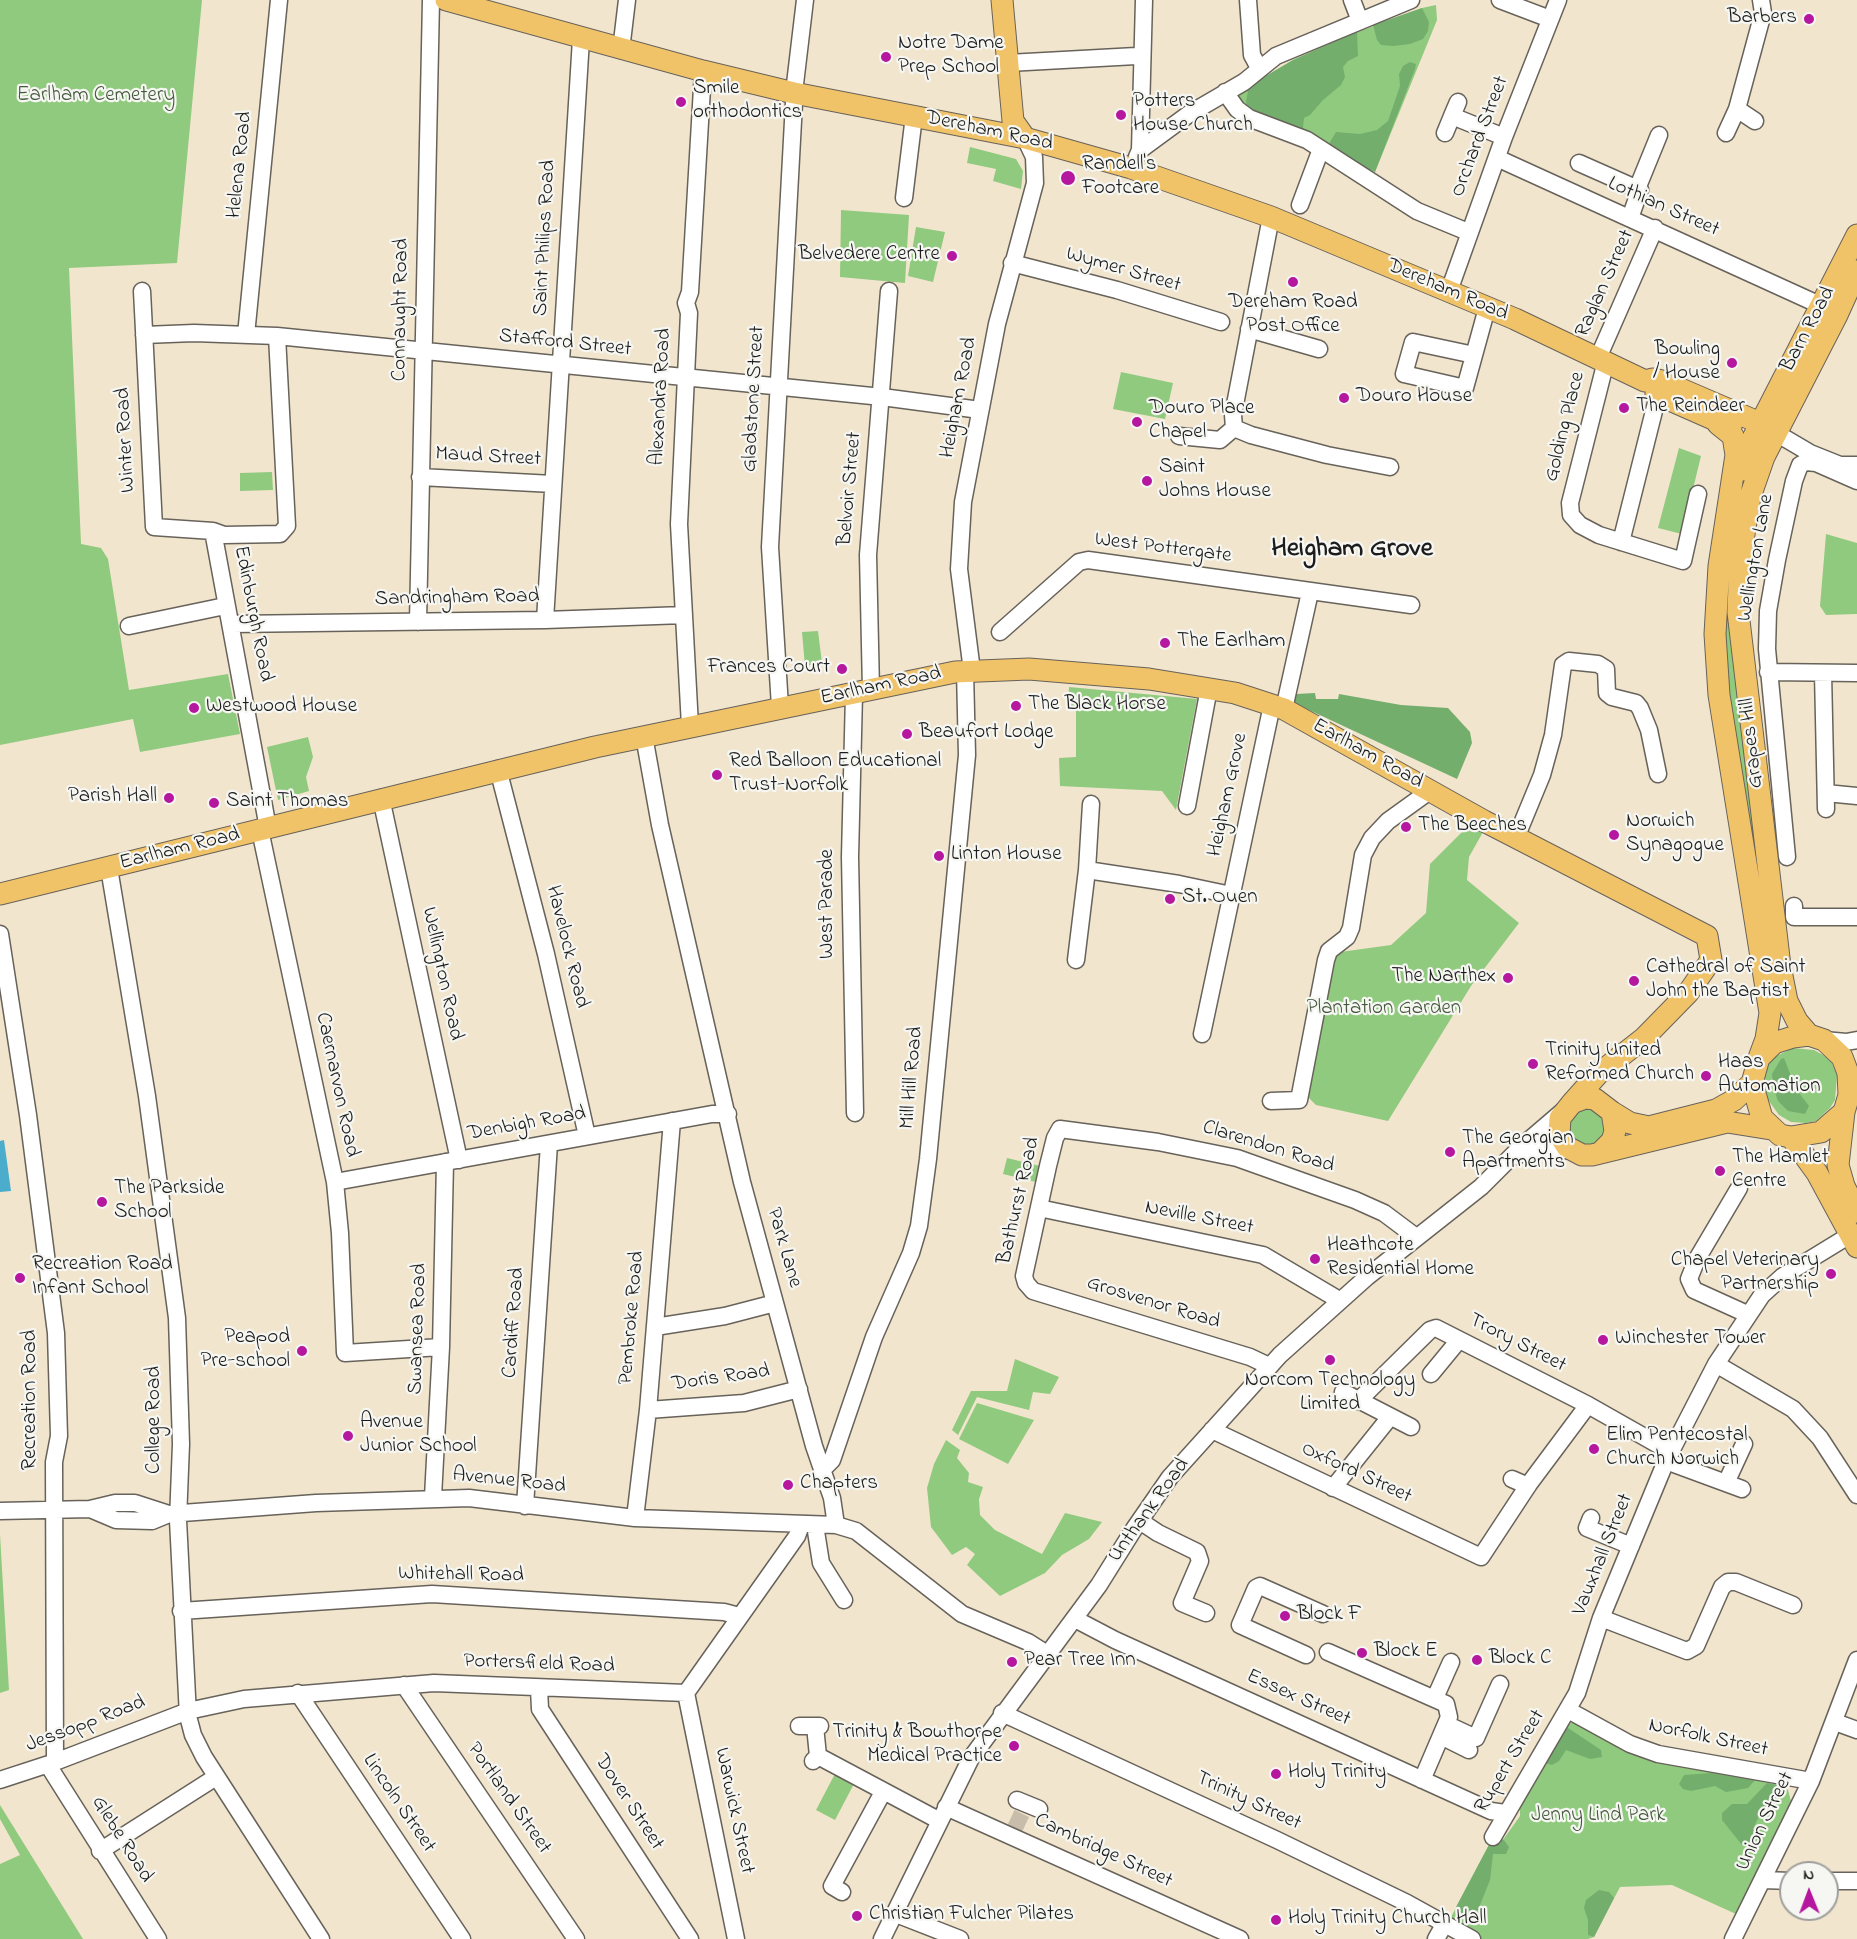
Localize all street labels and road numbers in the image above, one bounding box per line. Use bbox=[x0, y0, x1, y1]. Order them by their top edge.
street label: Orchard Street bbox=[1446, 73, 1516, 201]
street label: Dereham Road bbox=[923, 106, 1055, 158]
street label: Helena Road bbox=[223, 110, 259, 220]
street label: Saint Philips Road bbox=[529, 159, 563, 317]
street label: Lothian Street bbox=[1603, 172, 1723, 244]
street label: Raglan Street bbox=[1571, 226, 1641, 342]
street label: Connaught Road bbox=[388, 238, 416, 382]
street label: Wymer Street bbox=[1063, 243, 1183, 299]
street label: Dereham Road bbox=[1383, 254, 1511, 328]
street label: Barn Road bbox=[1776, 283, 1842, 377]
street label: Stafford Street bbox=[497, 325, 633, 363]
street label: Gladstone Street bbox=[739, 325, 771, 473]
street label: Alexandra Road bbox=[646, 328, 678, 466]
street label: Heigham Road bbox=[936, 335, 984, 461]
street label: Golding Place bbox=[1540, 370, 1592, 484]
street label: Winter Road bbox=[112, 387, 142, 493]
street label: Belvoir Street bbox=[833, 431, 869, 547]
street label: Maud Street bbox=[434, 443, 542, 473]
street label: Wellington Lane bbox=[1733, 492, 1781, 624]
street label: West Pottergate bbox=[1093, 528, 1233, 570]
street label: Edinburgh Road bbox=[226, 544, 278, 684]
street label: Sandringham Road bbox=[374, 585, 540, 613]
street label: Earlham Road bbox=[818, 662, 944, 712]
street label: Grapes Hill bbox=[1736, 697, 1770, 789]
street label: Earlham Road bbox=[1307, 714, 1427, 796]
street label: Heigham Grove bbox=[1204, 731, 1254, 859]
street label: Earlham Road bbox=[117, 823, 243, 877]
street label: West Parade bbox=[816, 849, 842, 959]
street label: Havelock Road bbox=[539, 883, 593, 1011]
street label: Wellington Road bbox=[415, 905, 467, 1043]
street label: Caernarvon Road bbox=[308, 1010, 364, 1160]
street label: Mill Hill Road bbox=[896, 1026, 930, 1130]
street label: Denbigh Road bbox=[466, 1102, 588, 1148]
street label: Clarendon Road bbox=[1199, 1116, 1337, 1180]
street label: Bathurst Road bbox=[993, 1135, 1047, 1267]
street label: Neville Street bbox=[1143, 1196, 1255, 1242]
street label: Park Lane bbox=[760, 1205, 806, 1291]
street label: Pembroke Road bbox=[615, 1250, 651, 1386]
street label: Swansea Road bbox=[404, 1263, 434, 1395]
street label: Cardiff Road bbox=[499, 1267, 531, 1379]
street label: Grosvenor Road bbox=[1083, 1272, 1223, 1336]
street label: Trory Street bbox=[1464, 1309, 1570, 1379]
street label: Recreation Road bbox=[19, 1330, 45, 1470]
street label: Doris Road bbox=[671, 1360, 771, 1398]
street label: College Road bbox=[143, 1366, 169, 1474]
street label: Oxford Street bbox=[1297, 1437, 1415, 1511]
street label: Unthank Road bbox=[1104, 1454, 1196, 1568]
street label: Avenue Road bbox=[451, 1464, 567, 1500]
street label: Vauxhall Street bbox=[1568, 1490, 1640, 1620]
street label: Whitehall Road bbox=[398, 1562, 524, 1590]
street label: Portersfield Road bbox=[463, 1650, 615, 1680]
street label: Essex Street bbox=[1242, 1665, 1354, 1733]
street label: Jessopp Road bbox=[23, 1691, 149, 1759]
street label: Rupert Street bbox=[1470, 1706, 1552, 1818]
street label: Norfolk Street bbox=[1646, 1714, 1770, 1764]
street label: Portland Street bbox=[460, 1738, 556, 1860]
street label: Warwick Street bbox=[707, 1746, 759, 1876]
street label: Lincoln Street bbox=[356, 1750, 440, 1858]
street label: Dover Street bbox=[588, 1750, 668, 1856]
street label: Trinity Street bbox=[1191, 1767, 1305, 1837]
street label: Union Street bbox=[1731, 1768, 1801, 1876]
street label: Glebe Road bbox=[84, 1792, 158, 1888]
street label: Cambridge Street bbox=[1030, 1809, 1176, 1895]

